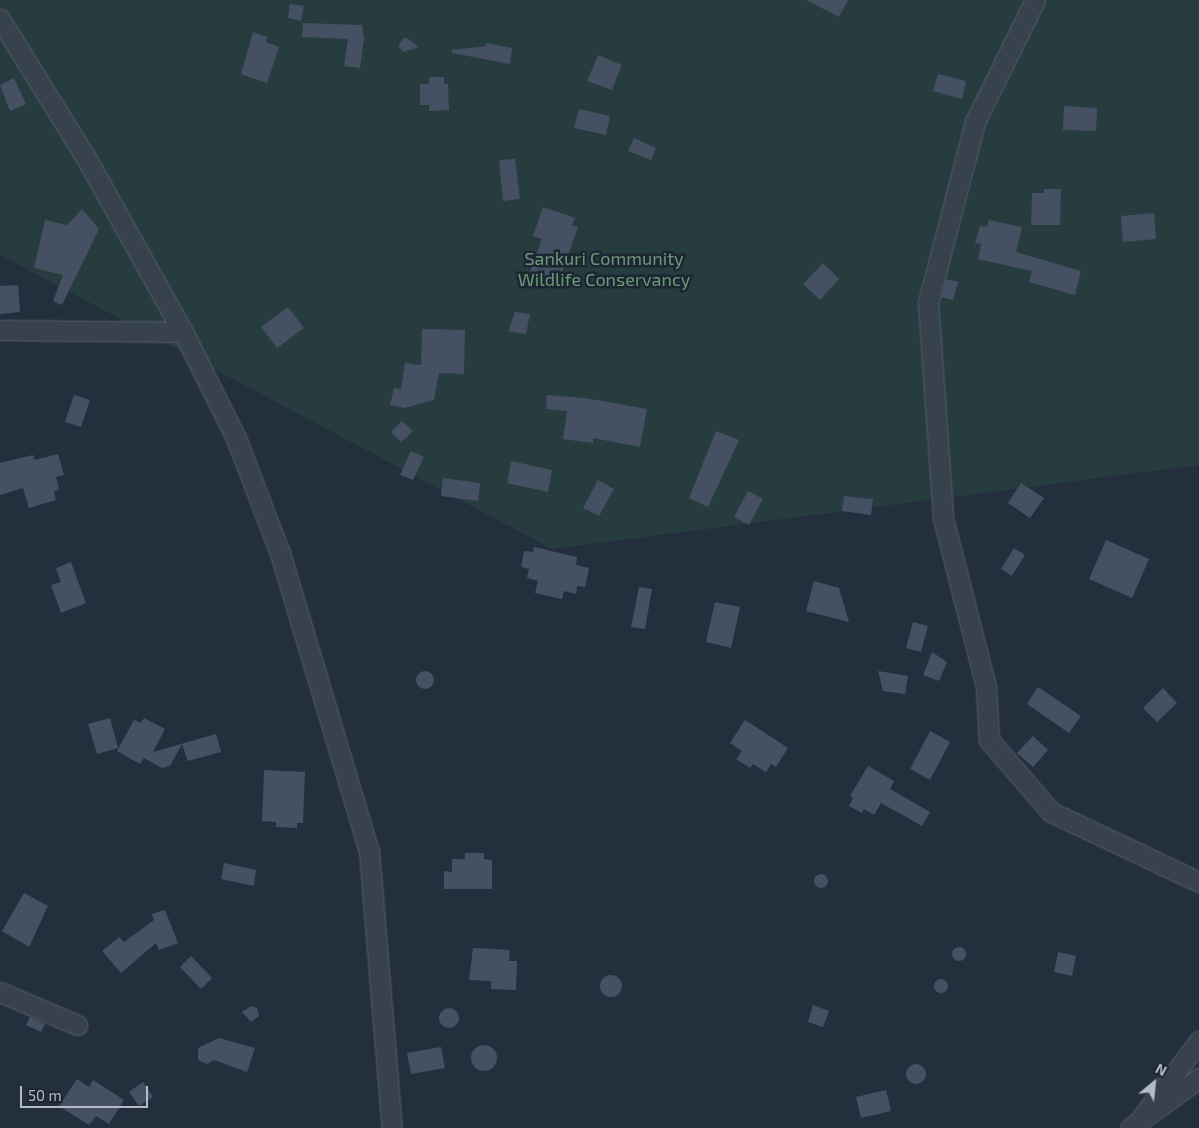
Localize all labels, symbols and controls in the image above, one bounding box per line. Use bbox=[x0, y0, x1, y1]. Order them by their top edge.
park label: Sankuri Community Wildlife Conservancy bbox=[518, 248, 690, 290]
north arrow bbox=[1129, 1058, 1179, 1108]
text: N bbox=[1153, 1059, 1170, 1079]
scale bar bbox=[22, 1076, 150, 1108]
text: 50 m bbox=[28, 1086, 62, 1104]

